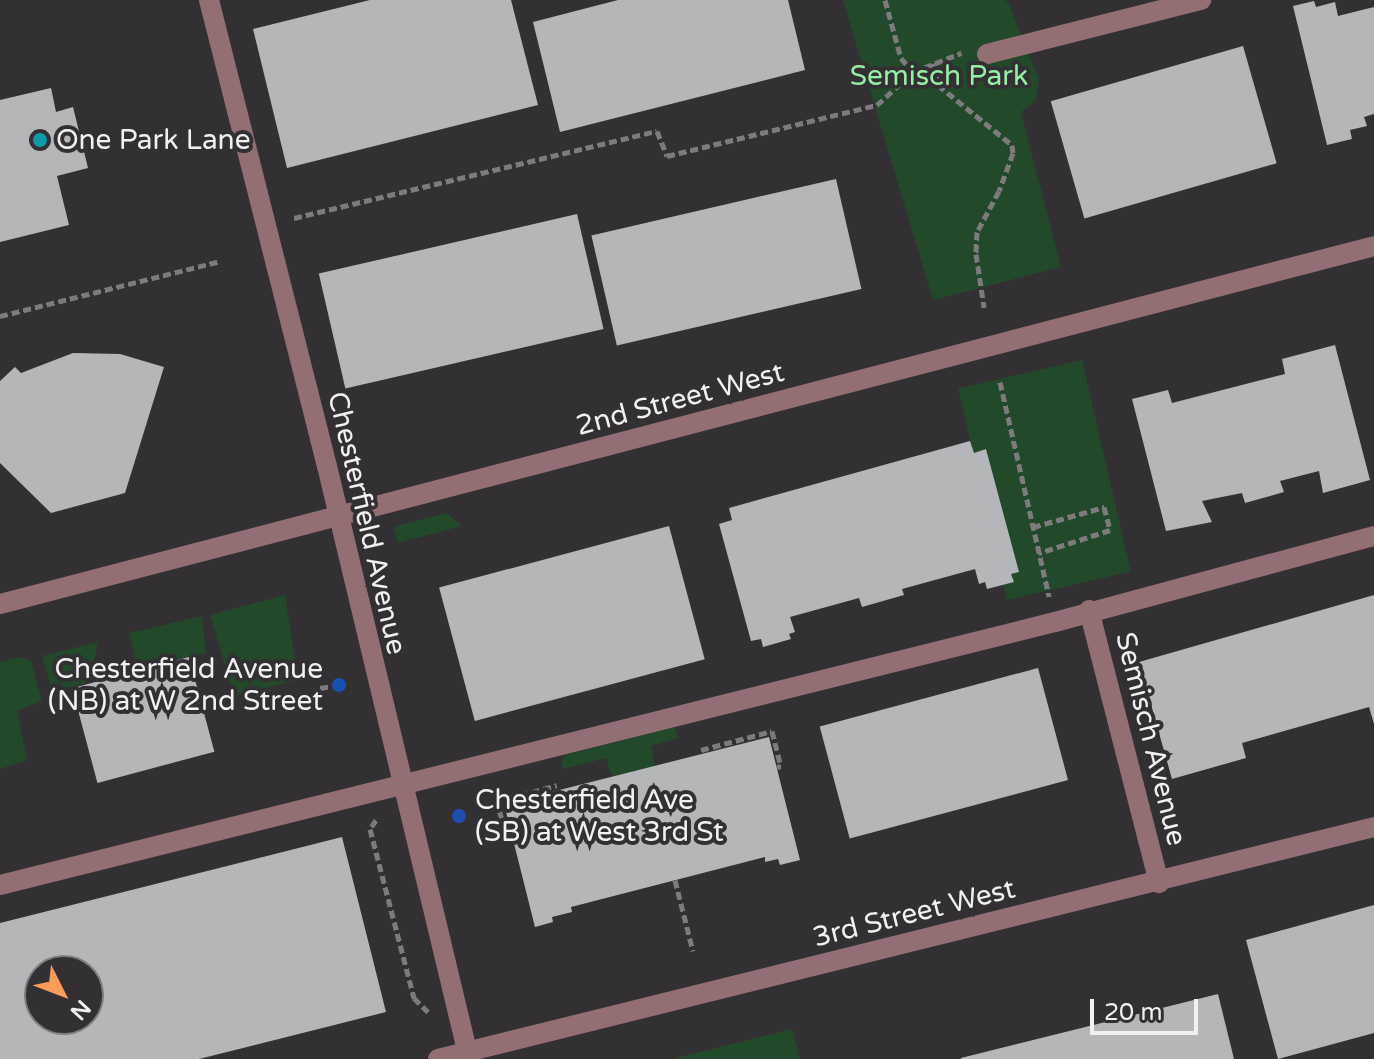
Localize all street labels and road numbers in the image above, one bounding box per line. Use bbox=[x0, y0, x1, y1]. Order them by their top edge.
street label: 2nd Street West bbox=[572, 355, 788, 443]
street label: Chesterfield Avenue bbox=[320, 388, 414, 658]
street label: Semisch Avenue bbox=[1108, 629, 1194, 849]
street label: 3rd Street West bbox=[809, 872, 1019, 954]

